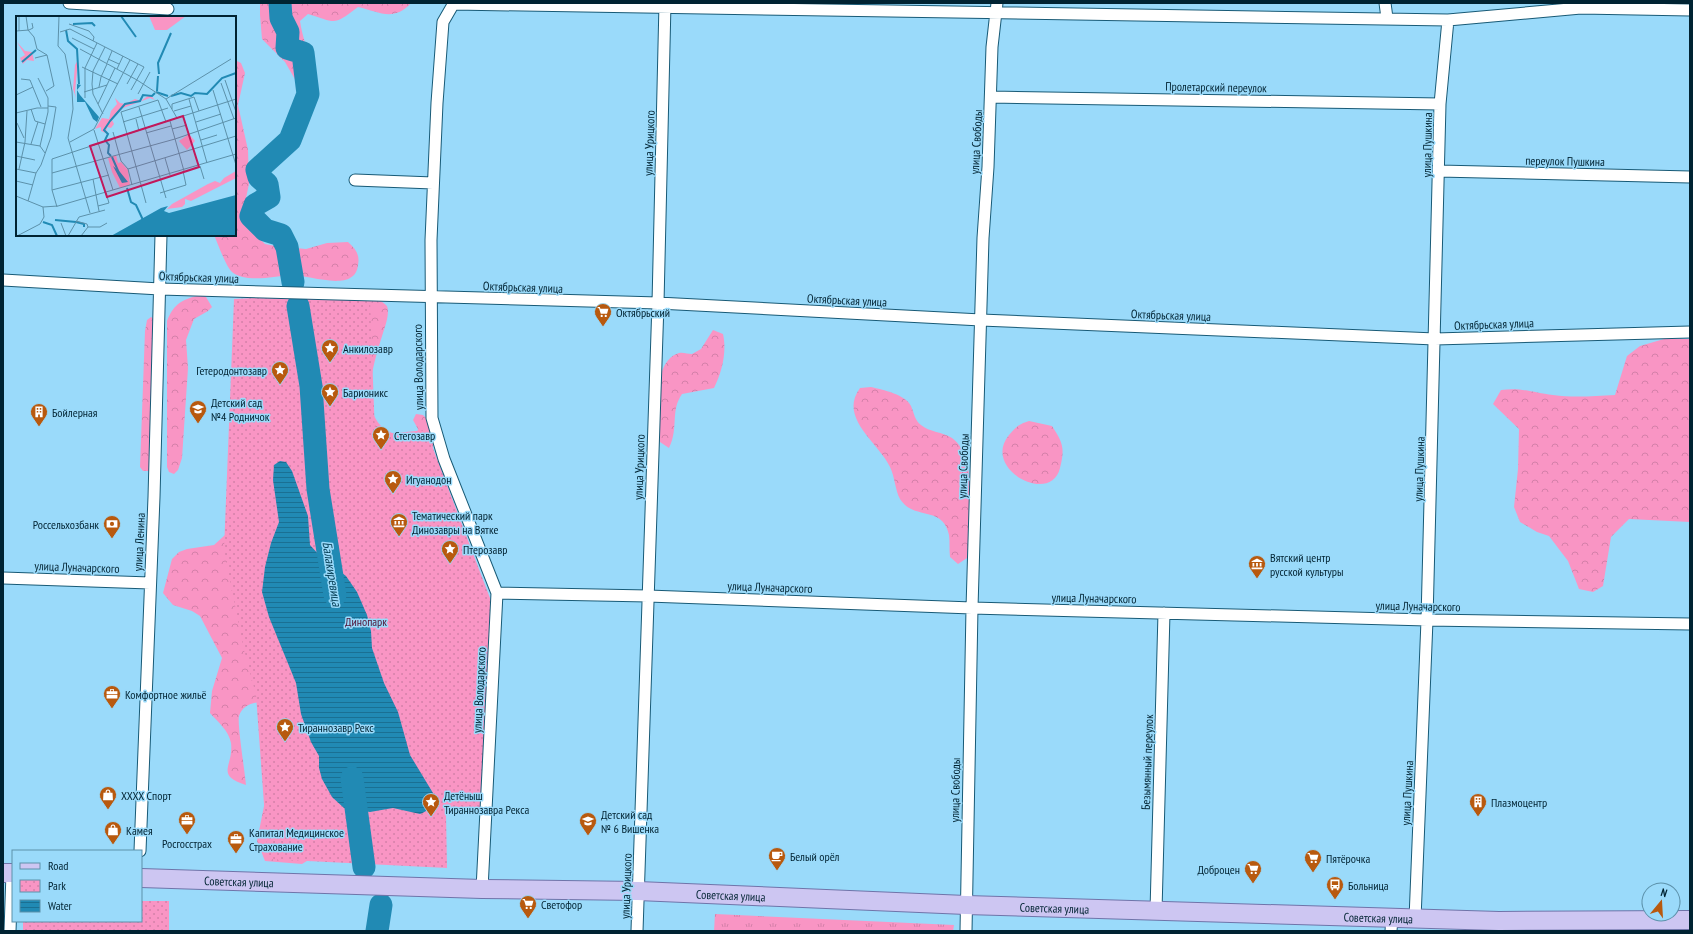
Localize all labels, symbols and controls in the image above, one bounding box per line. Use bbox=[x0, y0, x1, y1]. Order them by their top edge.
inset map bbox=[16, 16, 236, 236]
street label: Пролетарский переулок bbox=[1165, 79, 1267, 95]
street label: улица Свободы bbox=[967, 109, 985, 175]
street label: улица Урицкого bbox=[640, 110, 658, 176]
street label: улица Пушкина bbox=[1419, 112, 1435, 178]
street label: переулок Пушкина bbox=[1525, 153, 1605, 169]
street label: Октябрьская улица bbox=[159, 268, 239, 286]
street label: Октябрьская улица bbox=[483, 278, 563, 296]
street label: Октябрьская улица bbox=[807, 290, 888, 310]
supermarket icon: Октябрьский bbox=[593, 302, 613, 327]
place label: Октябрьский bbox=[616, 305, 670, 320]
street label: Октябрьская улица bbox=[1131, 306, 1211, 324]
street label: Октябрьская улица bbox=[1454, 315, 1534, 333]
street label: улица Володарского bbox=[410, 324, 426, 410]
place icon: Анкилозавр bbox=[320, 338, 340, 363]
place label: Анкилозавр bbox=[343, 341, 393, 356]
place icon: Гетеродонтозавр bbox=[270, 360, 290, 385]
place label: Гетеродонтозавр bbox=[196, 363, 267, 378]
place icon: Барионикс bbox=[320, 382, 340, 407]
place label: Барионикс bbox=[343, 385, 389, 400]
place label: Детский сад №4 Родничок bbox=[211, 395, 270, 424]
school or university icon: Детский сад №4 Родничок bbox=[188, 399, 208, 424]
building icon: Бойлерная bbox=[29, 402, 49, 427]
place label: Бойлерная bbox=[52, 405, 98, 420]
place icon: Стегозавр bbox=[371, 425, 391, 450]
place label: Стегозавр bbox=[394, 428, 435, 443]
street label: улица Свободы bbox=[954, 433, 972, 499]
street label: улица Урицкого bbox=[630, 434, 648, 500]
street label: улица Пушкина bbox=[1410, 436, 1428, 502]
place icon: Игуанодон bbox=[383, 469, 403, 494]
place label: Игуанодон bbox=[406, 472, 451, 487]
place label: Тематический парк Динозавры на Вятке bbox=[412, 508, 498, 537]
street label: улица Ленина bbox=[130, 512, 148, 572]
museum icon: Тематический парк Динозавры на Вятке bbox=[389, 512, 409, 537]
bank icon: Россельхозбанк bbox=[102, 514, 122, 539]
place label: Россельхозбанк bbox=[33, 517, 99, 532]
place icon: Птерозавр bbox=[440, 539, 460, 564]
water label: Балакиревица bbox=[319, 541, 346, 608]
place label: Птерозавр bbox=[463, 542, 507, 557]
place label: Вятский центр русской культуры bbox=[1270, 550, 1344, 579]
museum icon: Вятский центр русской культуры bbox=[1247, 554, 1267, 579]
street label: улица Луначарского bbox=[34, 558, 120, 576]
street label: улица Луначарского bbox=[727, 578, 813, 596]
street label: улица Луначарского bbox=[1051, 590, 1137, 606]
street label: улица Луначарского bbox=[1375, 598, 1461, 614]
park label: Динопарк bbox=[345, 614, 387, 629]
street label: улица Володарского bbox=[469, 647, 489, 733]
office icon: Комфортное жильё bbox=[102, 684, 122, 709]
place label: Комфортное жильё bbox=[125, 687, 206, 702]
street label: Безымянный переулок bbox=[1138, 714, 1156, 810]
place icon: Тираннозавр Рекс bbox=[275, 717, 295, 742]
place label: Тираннозавр Рекс bbox=[298, 720, 374, 735]
street label: улица Свободы bbox=[947, 757, 963, 823]
street label: улица Пушкина bbox=[1398, 760, 1416, 826]
shop icon: ХХХХ Спорт bbox=[98, 785, 118, 810]
place label: ХХХХ Спорт bbox=[121, 788, 172, 803]
place label: Детёныш Тираннозавра Рекса bbox=[444, 788, 529, 817]
place icon: Детёныш Тираннозавра Рекса bbox=[421, 792, 441, 817]
building icon: Плазмоцентр bbox=[1468, 792, 1488, 817]
place label: Плазмоцентр bbox=[1491, 795, 1547, 810]
place label: Детский сад № 6 Вишенка bbox=[601, 807, 659, 836]
office icon: Росгосстрах bbox=[177, 810, 197, 835]
school or university icon: Детский сад № 6 Вишенка bbox=[578, 811, 598, 836]
shop icon: Камея bbox=[103, 820, 123, 845]
place label: Камея bbox=[126, 823, 153, 838]
place label: Капитал Медицинское Страхование bbox=[249, 825, 344, 854]
office icon: Капитал Медицинское Страхование bbox=[226, 829, 246, 854]
place label: Росгосстрах bbox=[162, 836, 212, 851]
cafe icon: Белый орёл bbox=[767, 846, 787, 871]
supermarket icon: Пятёрочка bbox=[1303, 848, 1323, 873]
place label: Белый орёл bbox=[790, 849, 839, 864]
legend bbox=[12, 850, 142, 922]
place label: Пятёрочка bbox=[1326, 851, 1370, 866]
street label: улица Урицкого bbox=[617, 853, 635, 919]
text: Road bbox=[48, 858, 68, 873]
supermarket icon: Доброцен bbox=[1243, 859, 1263, 884]
place label: Доброцен bbox=[1197, 862, 1240, 877]
street label: Советская улица bbox=[204, 873, 274, 890]
bus stop icon: Больница bbox=[1325, 875, 1345, 900]
text: Park bbox=[48, 878, 66, 893]
place label: Больница bbox=[1348, 878, 1389, 893]
north arrow bbox=[1641, 882, 1681, 922]
text: N bbox=[1659, 885, 1669, 900]
street label: Советская улица bbox=[696, 886, 766, 904]
supermarket icon: Светофор bbox=[518, 894, 538, 919]
place label: Светофор bbox=[541, 897, 582, 912]
text: Water bbox=[48, 898, 73, 913]
street label: Советская улица bbox=[1020, 899, 1090, 916]
street label: Советская улица bbox=[1343, 909, 1413, 926]

